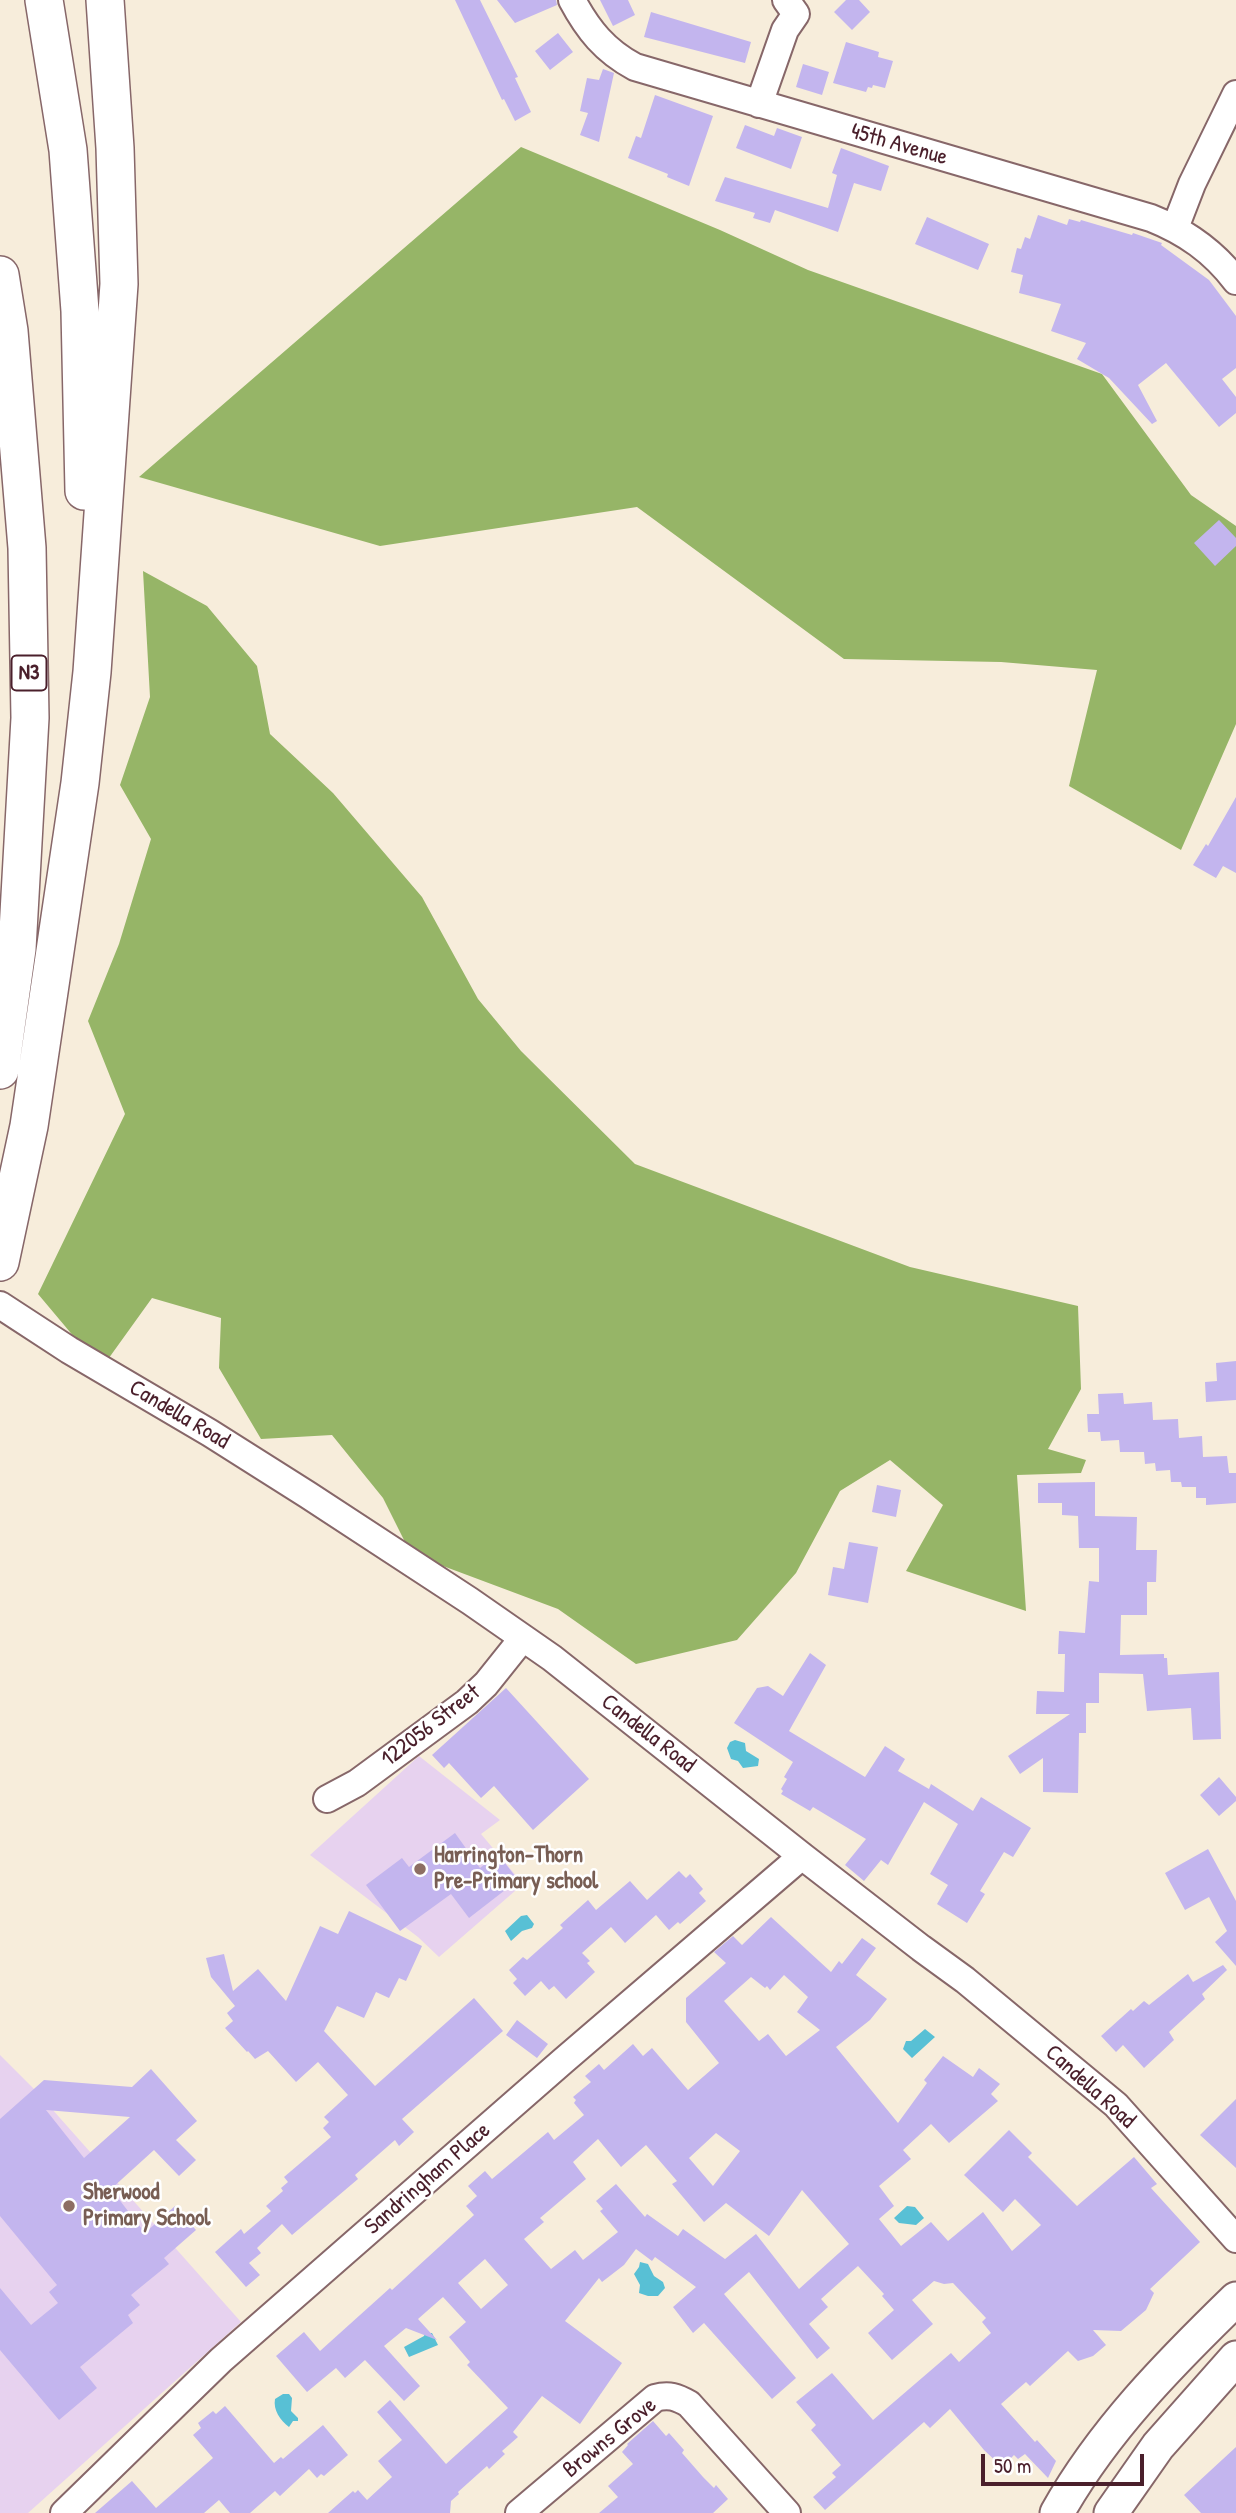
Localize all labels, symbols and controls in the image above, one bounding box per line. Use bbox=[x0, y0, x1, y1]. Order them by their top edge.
street label: 45th Avenue bbox=[847, 118, 951, 172]
road number: N3 bbox=[12, 656, 46, 690]
street label: Candella Road bbox=[124, 1374, 234, 1456]
street label: 122056 Street bbox=[376, 1679, 486, 1773]
street label: Candella Road bbox=[595, 1689, 701, 1779]
place label: Harrington-Thorn Pre-Primary school bbox=[434, 1842, 598, 1896]
marker: Harrington-Thorn Pre-Primary school bbox=[412, 1861, 428, 1877]
street label: Candella Road bbox=[1039, 2039, 1141, 2135]
street label: Sandringham Place bbox=[360, 2117, 496, 2241]
place label: Sherwood Primary School bbox=[83, 2179, 210, 2233]
marker: Sherwood Primary School bbox=[61, 2198, 77, 2214]
street label: Browns Grove bbox=[558, 2392, 662, 2484]
scale bar bbox=[984, 2440, 1147, 2484]
text: 50 m bbox=[994, 2451, 1031, 2480]

